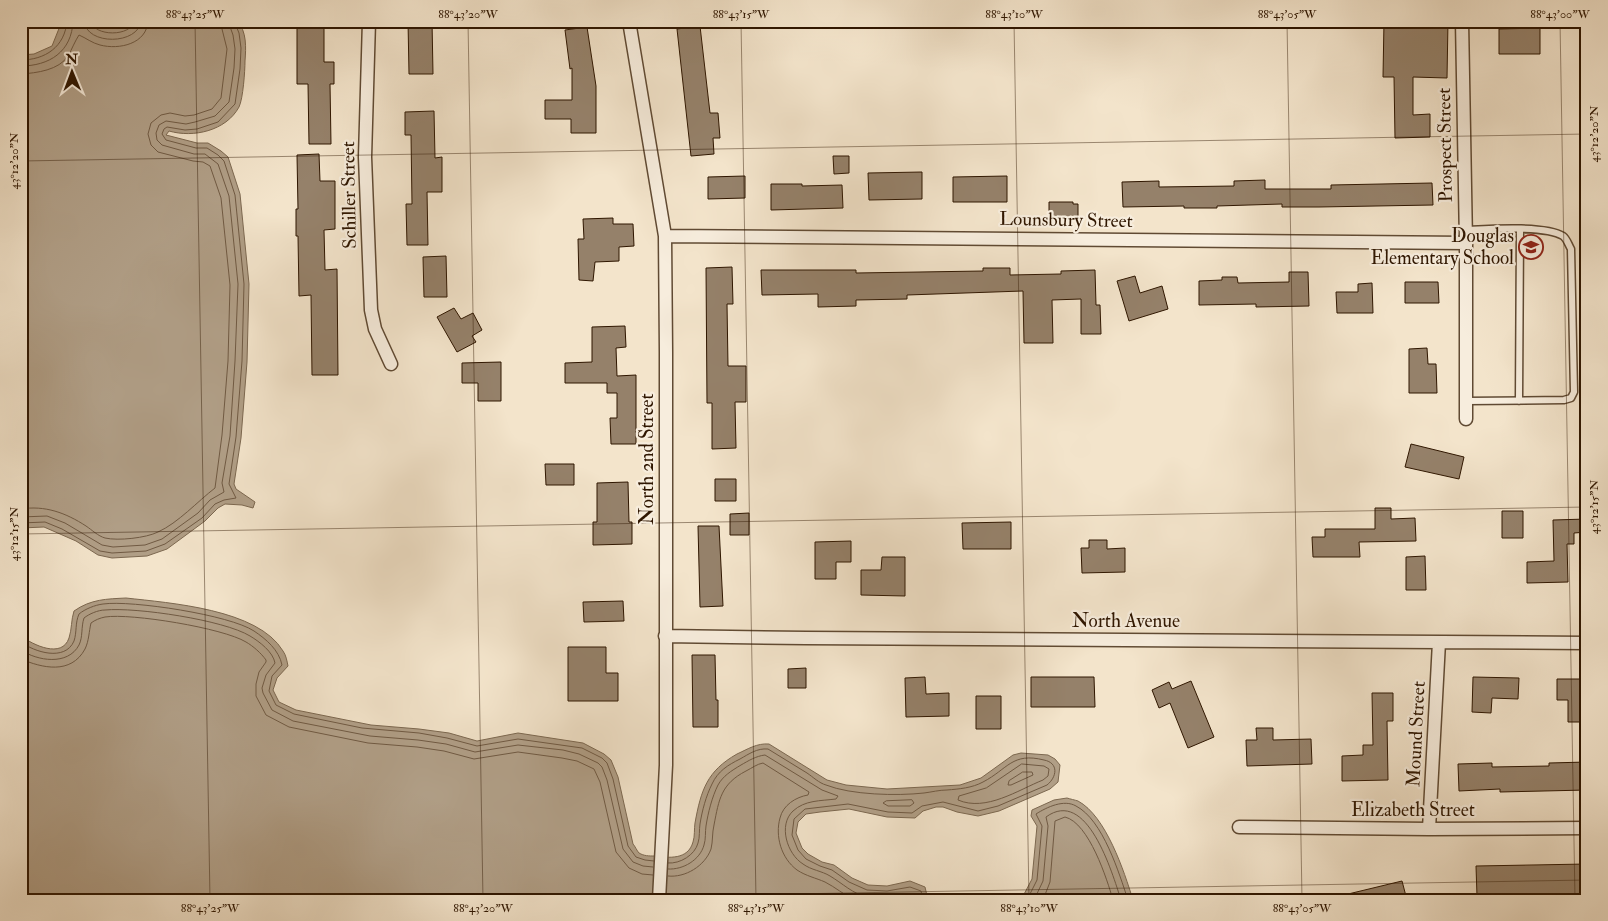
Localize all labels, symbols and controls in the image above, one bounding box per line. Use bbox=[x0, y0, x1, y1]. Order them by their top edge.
text: 88°43'25"W bbox=[166, 7, 225, 22]
text: 88°43'20"W bbox=[438, 7, 498, 22]
text: 88°43'15"W bbox=[713, 7, 770, 22]
text: 88°43'10"W bbox=[985, 7, 1044, 22]
text: 88°43'05"W bbox=[1258, 7, 1317, 22]
text: 88°43'00"W bbox=[1530, 7, 1590, 22]
north arrow bbox=[48, 48, 98, 98]
text: N bbox=[64, 51, 79, 68]
street label: Prospect Street bbox=[1432, 87, 1459, 203]
text: 43°12'20"N bbox=[1587, 105, 1602, 162]
text: 43°12'20"N bbox=[7, 132, 22, 189]
street label: Schiller Street bbox=[336, 141, 362, 249]
street label: Lounsbury Street bbox=[999, 207, 1133, 233]
place label: Douglas Elementary School bbox=[1371, 224, 1514, 270]
school or university icon: Douglas Elementary School bbox=[1518, 234, 1544, 260]
street label: North 2nd Street bbox=[635, 393, 659, 525]
text: 43°12'15"N bbox=[1587, 480, 1602, 534]
text: 43°12'15"N bbox=[7, 507, 22, 561]
street label: North Avenue bbox=[1072, 609, 1180, 633]
street label: Mound Street bbox=[1401, 680, 1431, 788]
street label: Elizabeth Street bbox=[1351, 798, 1475, 822]
text: 88°43'25"W bbox=[181, 901, 240, 916]
text: 88°43'20"W bbox=[453, 901, 513, 916]
text: 88°43'15"W bbox=[728, 901, 785, 916]
text: 88°43'10"W bbox=[1000, 901, 1059, 916]
text: 88°43'05"W bbox=[1273, 901, 1332, 916]

